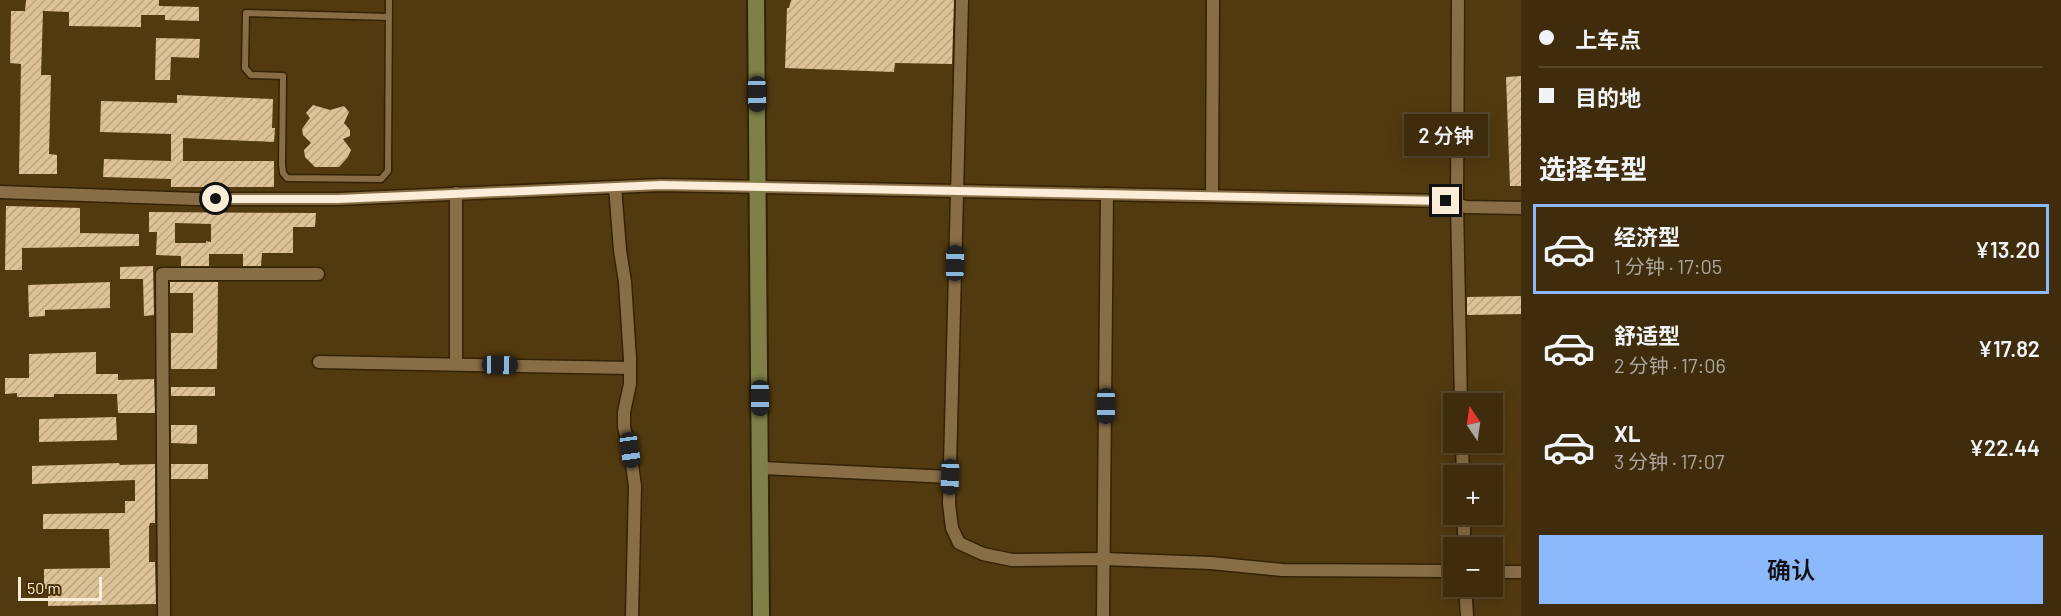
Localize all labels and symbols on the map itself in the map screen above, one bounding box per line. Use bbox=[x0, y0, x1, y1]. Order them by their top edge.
car bbox=[748, 76, 766, 112]
callout: 2 分钟 bbox=[1404, 114, 1488, 156]
route start bbox=[202, 185, 229, 212]
route end bbox=[1432, 187, 1459, 214]
car bbox=[946, 245, 964, 281]
car bbox=[482, 356, 518, 374]
car bbox=[751, 380, 769, 416]
car bbox=[1097, 388, 1115, 424]
north arrow bbox=[1443, 393, 1503, 453]
car bbox=[619, 431, 641, 469]
car bbox=[940, 459, 960, 495]
scale bar bbox=[18, 574, 102, 602]

